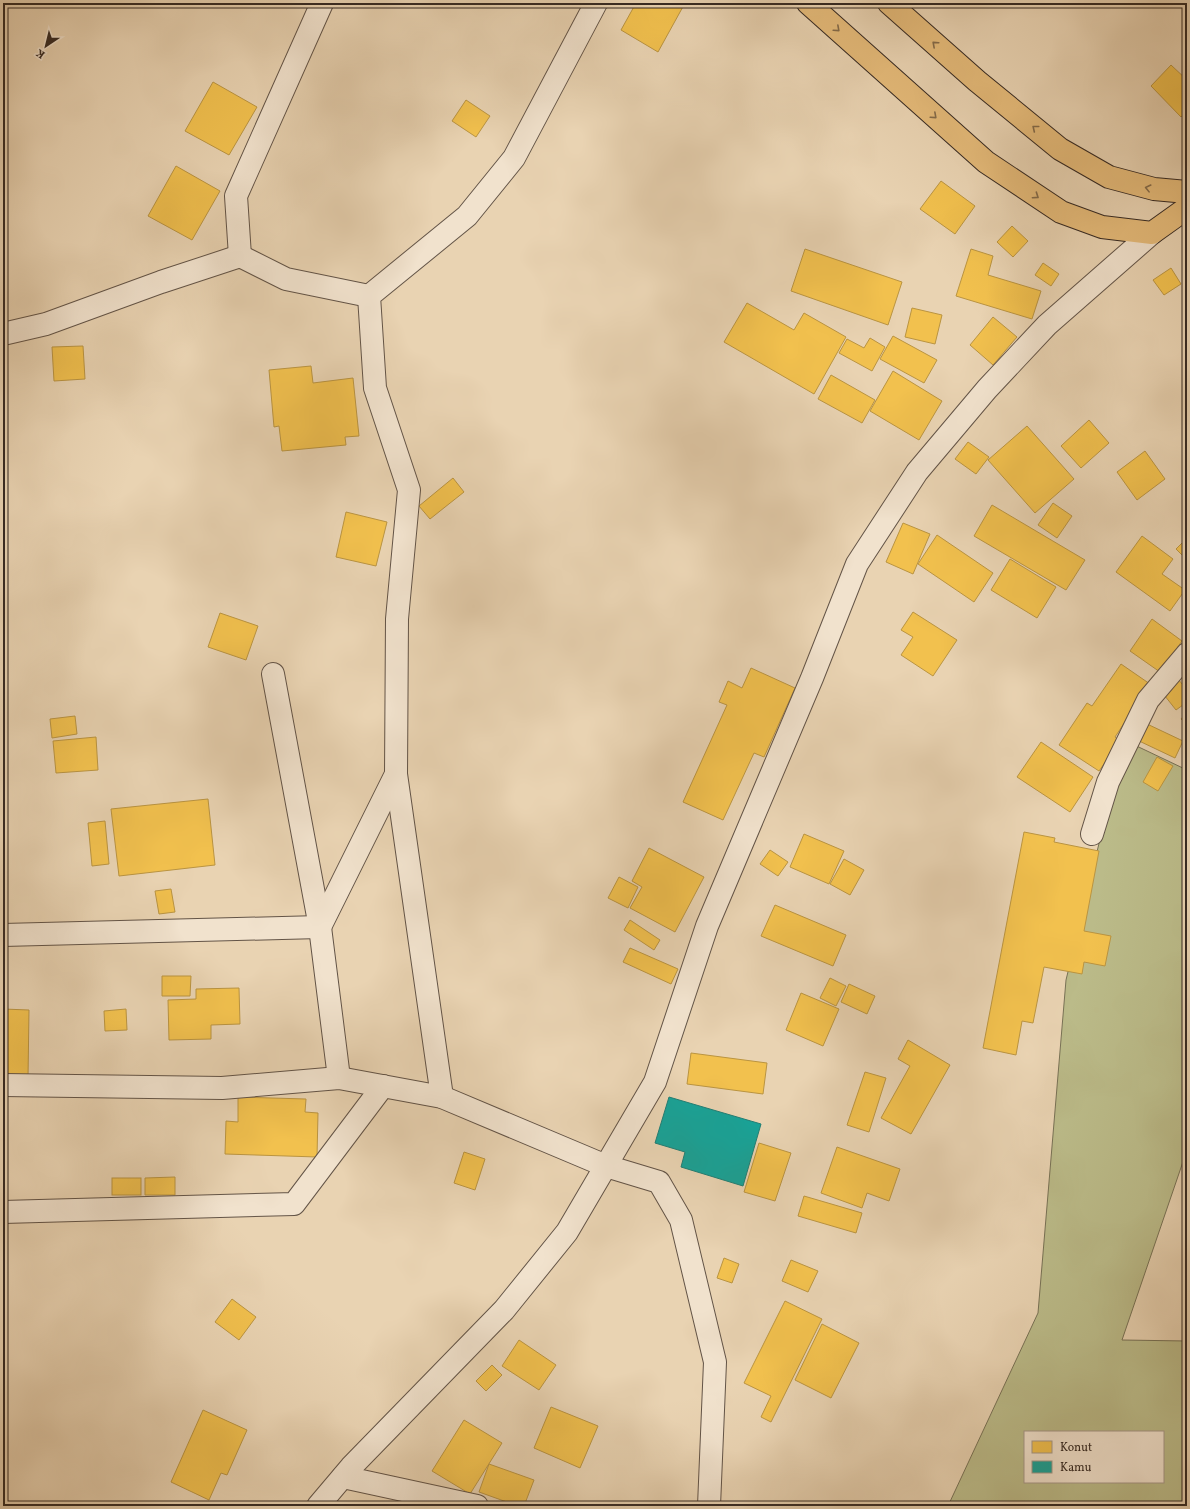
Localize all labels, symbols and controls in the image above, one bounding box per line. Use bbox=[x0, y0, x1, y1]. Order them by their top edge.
one-way arrow bbox=[832, 25, 840, 32]
north arrow bbox=[26, 26, 66, 66]
one-way arrow bbox=[933, 42, 940, 49]
text: K bbox=[34, 45, 49, 61]
one-way arrow bbox=[929, 111, 937, 118]
one-way arrow bbox=[1032, 126, 1039, 133]
one-way arrow bbox=[1145, 184, 1152, 192]
one-way arrow bbox=[1032, 191, 1039, 198]
legend bbox=[1024, 1431, 1164, 1483]
text: Konut bbox=[1060, 1440, 1092, 1456]
text: Kamu bbox=[1060, 1460, 1092, 1476]

